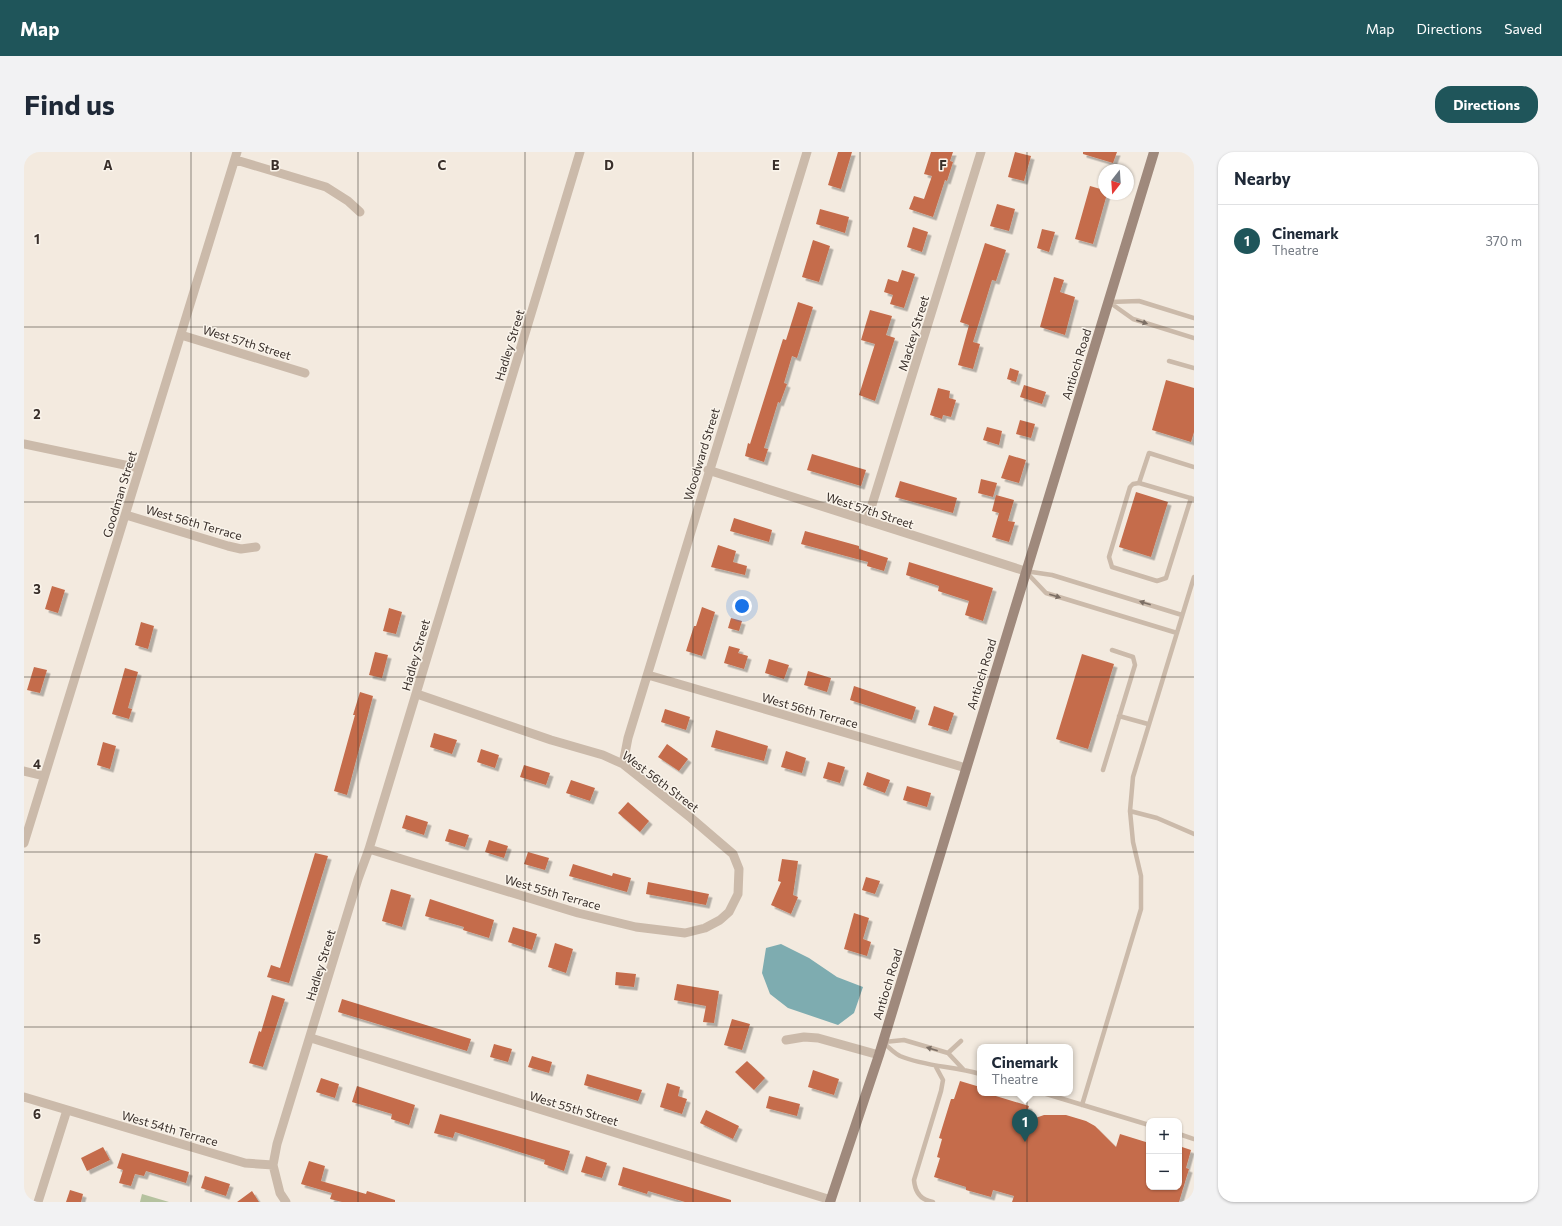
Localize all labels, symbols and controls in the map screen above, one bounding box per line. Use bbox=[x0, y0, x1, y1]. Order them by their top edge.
text: Map bbox=[20, 17, 59, 40]
text: Map bbox=[1366, 20, 1395, 37]
text: Directions bbox=[1417, 20, 1482, 37]
text: Saved bbox=[1504, 20, 1542, 37]
button: Directions bbox=[1435, 86, 1538, 123]
text: Find us bbox=[24, 87, 115, 121]
text: A bbox=[103, 157, 113, 173]
text: B bbox=[271, 157, 280, 173]
text: C bbox=[438, 157, 447, 173]
text: D bbox=[604, 157, 614, 173]
text: E bbox=[772, 157, 780, 173]
text: F bbox=[939, 157, 947, 173]
north arrow bbox=[1098, 164, 1134, 200]
text: Nearby bbox=[1234, 168, 1291, 189]
text: Cinemark bbox=[1272, 224, 1339, 242]
text: 1 bbox=[34, 231, 40, 247]
text: 1 bbox=[1244, 233, 1250, 249]
text: 370 m bbox=[1485, 233, 1522, 249]
text: Theatre bbox=[1272, 242, 1319, 258]
street label: Mackey Street bbox=[895, 293, 931, 373]
street label: Hadley Street bbox=[492, 308, 527, 382]
one-way arrow bbox=[1137, 319, 1149, 325]
street label: West 57th Street bbox=[201, 322, 293, 362]
street label: Antioch Road bbox=[1059, 327, 1093, 401]
text: 2 bbox=[33, 406, 41, 422]
street label: Woodward Street bbox=[680, 406, 722, 502]
street label: Goodman Street bbox=[99, 449, 139, 539]
street label: West 57th Street bbox=[824, 489, 916, 531]
street label: West 56th Terrace bbox=[144, 502, 244, 542]
text: 3 bbox=[33, 581, 41, 597]
one-way arrow bbox=[1049, 593, 1061, 599]
your location bbox=[732, 596, 752, 616]
one-way arrow bbox=[1139, 600, 1151, 606]
street label: Hadley Street bbox=[398, 618, 432, 692]
street label: Antioch Road bbox=[964, 637, 998, 711]
street label: West 56th Terrace bbox=[760, 690, 860, 730]
street label: West 56th Street bbox=[620, 748, 702, 814]
text: 4 bbox=[33, 756, 41, 772]
street label: West 55th Terrace bbox=[503, 872, 603, 912]
street label: Hadley Street bbox=[303, 928, 338, 1002]
text: 5 bbox=[33, 931, 41, 947]
street label: Antioch Road bbox=[870, 947, 904, 1021]
popup bbox=[977, 1044, 1073, 1096]
one-way arrow bbox=[926, 1046, 938, 1052]
text: Cinemark bbox=[992, 1053, 1058, 1071]
text: Theatre bbox=[992, 1071, 1038, 1087]
street label: West 55th Street bbox=[528, 1088, 620, 1128]
text: 6 bbox=[33, 1106, 41, 1122]
street label: West 54th Terrace bbox=[120, 1108, 220, 1148]
pin: 1 bbox=[1012, 1109, 1038, 1142]
map controls bbox=[1146, 1118, 1182, 1190]
button: + bbox=[1146, 1118, 1182, 1154]
button: − bbox=[1146, 1154, 1182, 1190]

